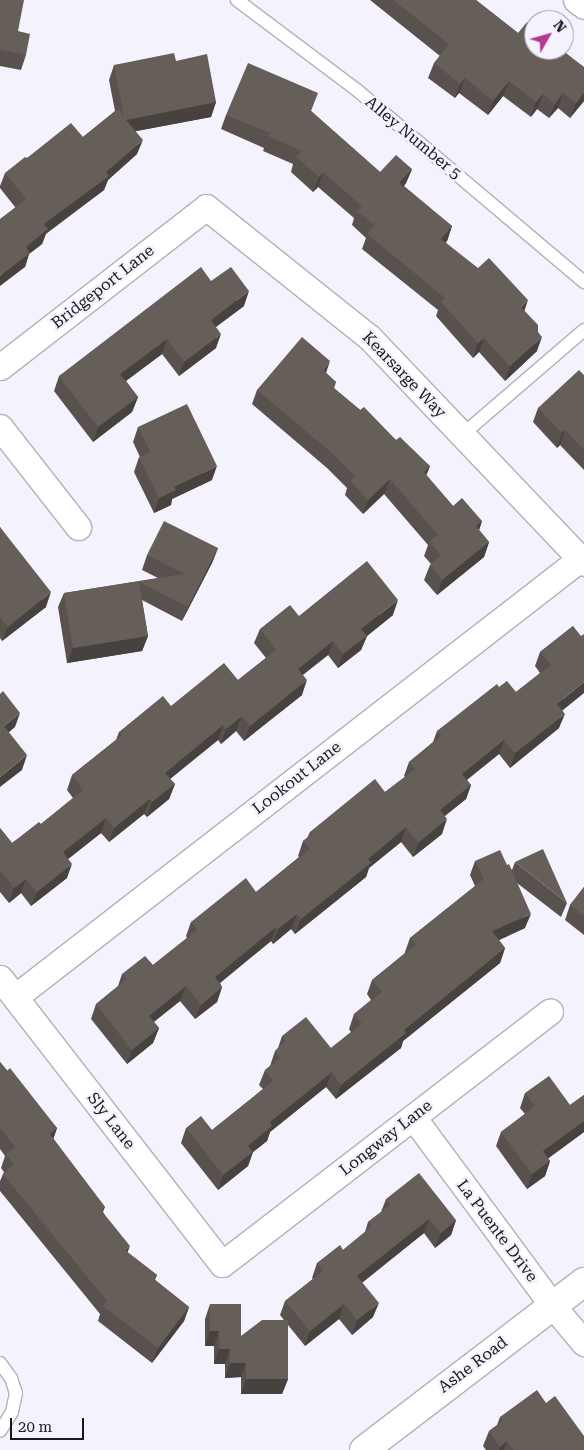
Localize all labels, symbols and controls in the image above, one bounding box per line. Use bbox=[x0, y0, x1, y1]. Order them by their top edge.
north arrow bbox=[524, 10, 574, 60]
text: N bbox=[550, 17, 570, 36]
street label: Alley Number 5 bbox=[361, 92, 465, 184]
street label: Bridgeport Lane bbox=[48, 241, 158, 333]
street label: Kearsarge Way bbox=[358, 328, 450, 422]
street label: Lookout Lane bbox=[249, 738, 345, 818]
street label: Sly Lane bbox=[83, 1089, 139, 1153]
street label: Longway Lane bbox=[336, 1096, 436, 1180]
street label: La Puente Drive bbox=[452, 1176, 542, 1286]
street label: Ashe Road bbox=[435, 1333, 511, 1397]
scale bar bbox=[12, 1408, 86, 1440]
text: 20 m bbox=[18, 1418, 52, 1436]

